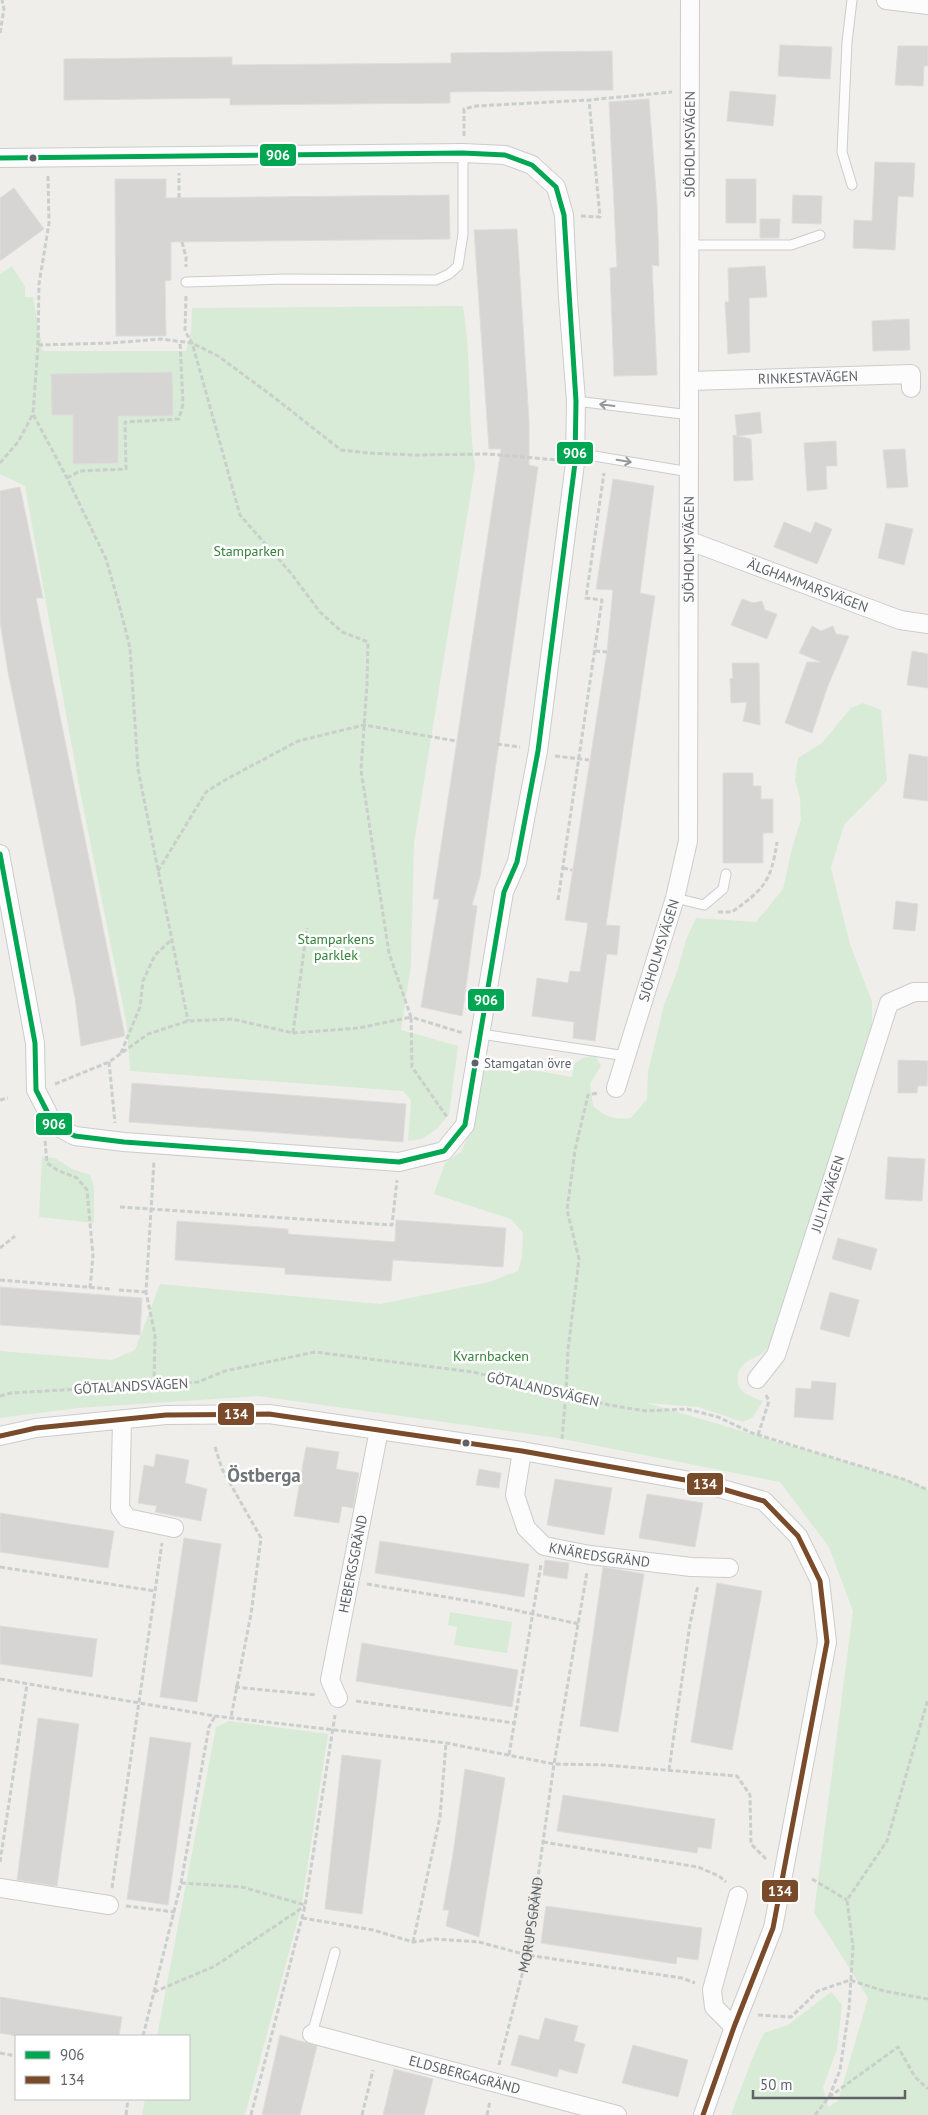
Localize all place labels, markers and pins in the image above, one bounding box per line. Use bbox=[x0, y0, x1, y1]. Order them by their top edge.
unlabelled marker bbox=[28, 153, 38, 163]
place label: Stamgatan övre bbox=[484, 1055, 571, 1072]
marker: Stamgatan övre bbox=[470, 1058, 480, 1068]
unlabelled marker bbox=[461, 1438, 471, 1448]

